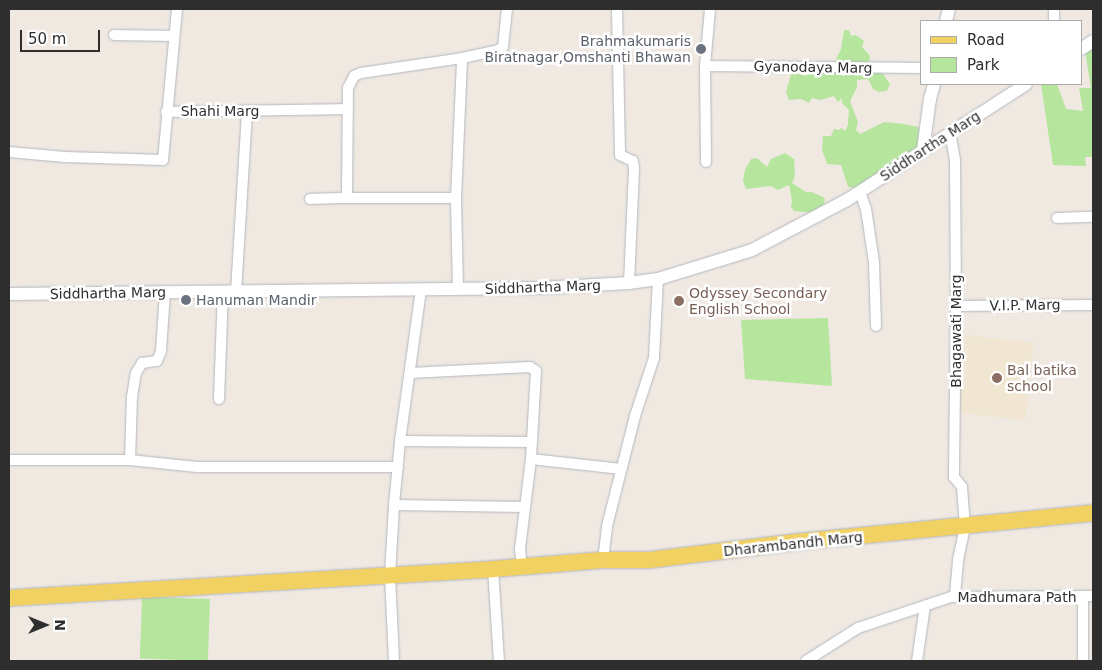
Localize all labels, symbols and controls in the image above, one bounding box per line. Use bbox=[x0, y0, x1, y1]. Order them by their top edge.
scale bar bbox=[22, 20, 102, 52]
legend bbox=[920, 20, 1082, 85]
text: 50 m bbox=[28, 30, 66, 48]
text: Road bbox=[967, 31, 1005, 49]
place label: Brahmakumaris Biratnagar,Omshanti Bhawan bbox=[484, 33, 691, 65]
marker: Brahmakumaris Biratnagar,Omshanti Bhawan bbox=[695, 43, 707, 55]
text: Park bbox=[967, 56, 999, 74]
street label: Gyanodaya Marg bbox=[753, 58, 873, 76]
street label: Shahi Marg bbox=[181, 103, 259, 119]
street label: Siddhartha Marg bbox=[877, 107, 983, 185]
street label: Bhagawati Marg bbox=[948, 274, 964, 388]
street label: Siddhartha Marg bbox=[485, 277, 601, 297]
street label: Siddhartha Marg bbox=[50, 284, 166, 302]
place label: Odyssey Secondary English School bbox=[689, 285, 827, 318]
place label: Hanuman Mandir bbox=[196, 292, 316, 308]
marker: Hanuman Mandir bbox=[180, 294, 192, 306]
marker: Odyssey Secondary English School bbox=[673, 295, 685, 307]
street label: V.I.P. Marg bbox=[989, 296, 1061, 314]
place label: Bal batika school bbox=[1007, 362, 1077, 394]
marker: Bal batika school bbox=[991, 372, 1003, 384]
street label: Dharambandh Marg bbox=[723, 528, 863, 560]
street label: Madhumara Path bbox=[957, 589, 1077, 605]
north arrow bbox=[20, 600, 70, 650]
text: N bbox=[52, 619, 68, 631]

